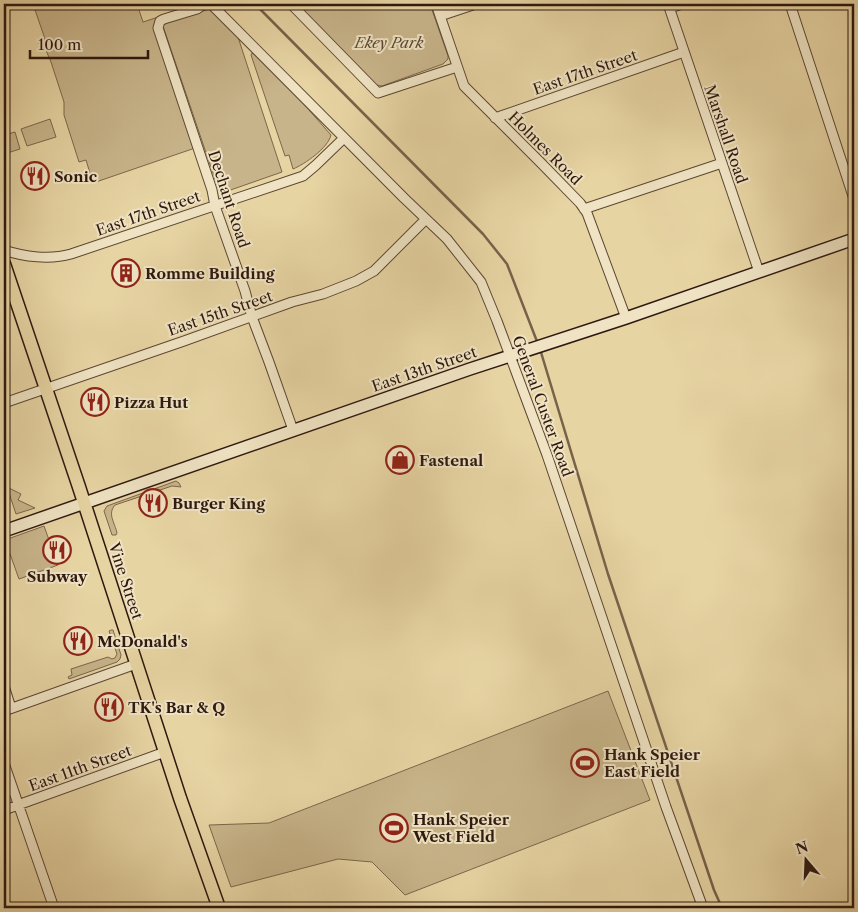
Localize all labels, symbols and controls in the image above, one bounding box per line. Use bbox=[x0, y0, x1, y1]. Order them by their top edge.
scale bar bbox=[30, 28, 148, 60]
park label: Ekey Park bbox=[354, 33, 424, 52]
text: 100 m bbox=[38, 35, 81, 54]
street label: East 17th Street bbox=[530, 45, 640, 99]
street label: Marshall Road bbox=[700, 82, 752, 186]
street label: Holmes Road bbox=[504, 107, 586, 189]
street label: Dechant Road bbox=[204, 148, 254, 250]
restaurant icon: Sonic bbox=[20, 161, 50, 191]
place label: Sonic bbox=[54, 167, 97, 186]
street label: East 17th Street bbox=[93, 186, 203, 240]
building icon: Romme Building bbox=[111, 258, 141, 288]
place label: Romme Building bbox=[145, 264, 275, 283]
street label: East 15th Street bbox=[165, 286, 276, 340]
street label: General Custer Road bbox=[509, 333, 577, 479]
street label: East 13th Street bbox=[369, 342, 480, 396]
restaurant icon: Pizza Hut bbox=[80, 387, 110, 417]
place label: Pizza Hut bbox=[114, 393, 188, 412]
shop icon: Fastenal bbox=[385, 445, 415, 475]
place label: Fastenal bbox=[419, 451, 483, 470]
restaurant icon: Burger King bbox=[138, 488, 168, 518]
place label: Burger King bbox=[172, 494, 265, 513]
restaurant icon: Subway bbox=[42, 535, 72, 565]
street label: Vine Street bbox=[104, 539, 148, 622]
place label: Subway bbox=[27, 567, 88, 586]
restaurant icon: McDonald's bbox=[63, 626, 93, 656]
place label: McDonald's bbox=[97, 632, 188, 651]
restaurant icon: TK's Bar & Q bbox=[94, 692, 124, 722]
place label: TK's Bar & Q bbox=[128, 698, 225, 717]
street label: East 11th Street bbox=[26, 740, 135, 795]
place label: Hank Speier East Field bbox=[604, 745, 701, 781]
sports icon: Hank Speier East Field bbox=[570, 748, 600, 778]
place label: Hank Speier West Field bbox=[412, 810, 510, 846]
sports icon: Hank Speier West Field bbox=[379, 813, 409, 843]
north arrow bbox=[780, 834, 830, 884]
text: N bbox=[793, 837, 810, 858]

